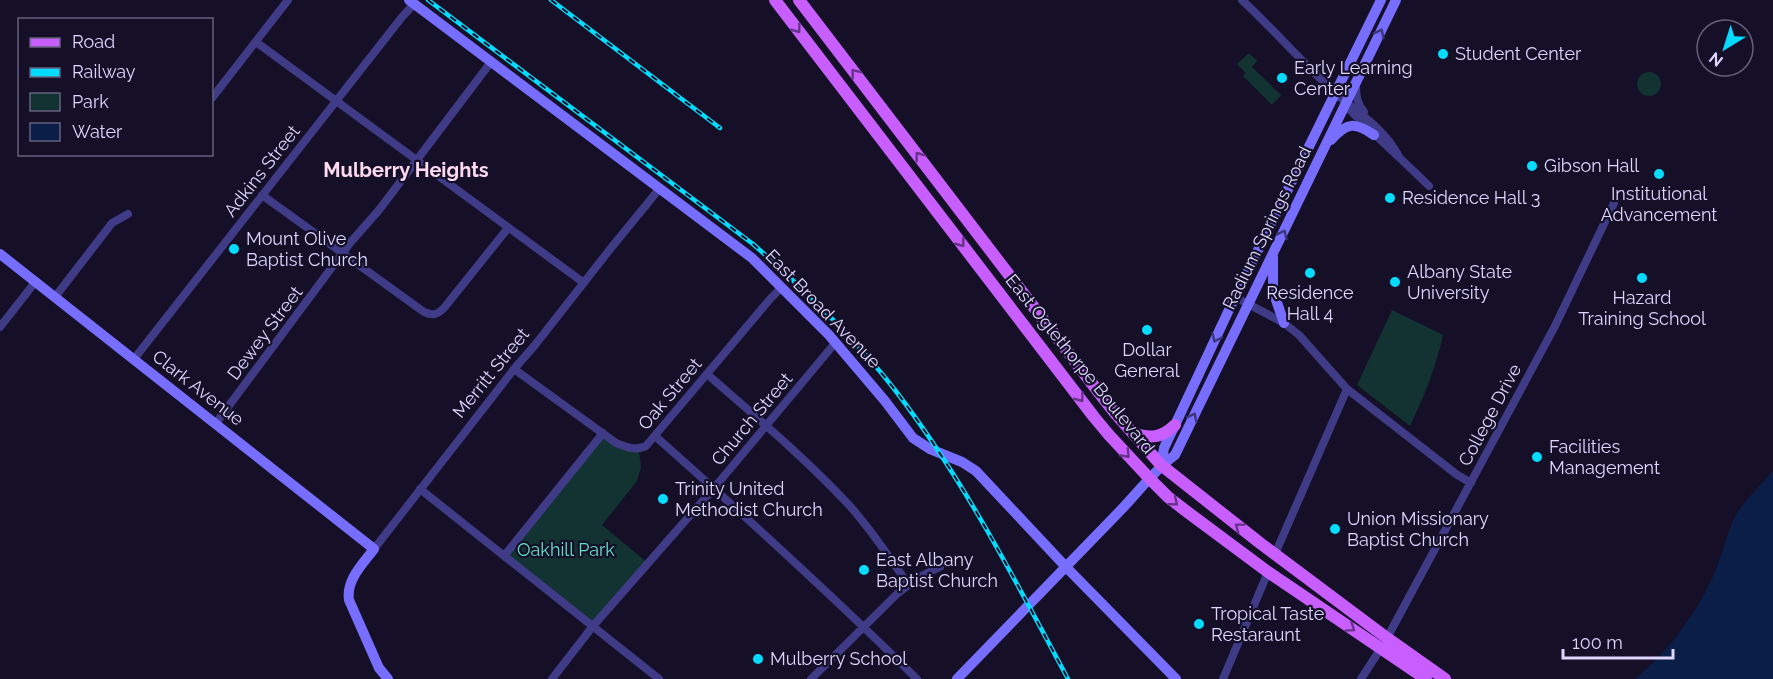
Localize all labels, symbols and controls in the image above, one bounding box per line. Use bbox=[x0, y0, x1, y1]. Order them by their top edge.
legend bbox=[18, 18, 213, 156]
north arrow bbox=[1695, 18, 1755, 78]
one-way arrow bbox=[790, 22, 801, 33]
one-way arrow bbox=[1372, 29, 1384, 40]
text: Road bbox=[72, 31, 115, 52]
place label: Student Center bbox=[1455, 43, 1582, 64]
marker: Student Center bbox=[1436, 47, 1450, 61]
text: N bbox=[1705, 48, 1727, 71]
place label: Early Learning Center bbox=[1294, 57, 1413, 99]
text: Railway bbox=[72, 61, 136, 82]
one-way arrow bbox=[852, 69, 863, 80]
marker: Early Learning Center bbox=[1275, 71, 1289, 85]
text: Park bbox=[72, 91, 109, 112]
text: Water bbox=[72, 121, 123, 142]
street label: Adkins Street bbox=[219, 121, 304, 221]
street label: Radium Springs Road bbox=[1218, 143, 1315, 313]
one-way arrow bbox=[915, 152, 926, 163]
place label: Gibson Hall bbox=[1544, 155, 1639, 176]
district label: Mulberry Heights bbox=[323, 158, 489, 182]
marker: Gibson Hall bbox=[1525, 159, 1539, 173]
marker: Institutional Advancement bbox=[1652, 167, 1666, 181]
place label: Institutional Advancement bbox=[1601, 183, 1717, 225]
place label: Residence Hall 3 bbox=[1402, 187, 1540, 208]
marker: Residence Hall 3 bbox=[1383, 191, 1397, 205]
place label: Mount Olive Baptist Church bbox=[246, 228, 368, 270]
one-way arrow bbox=[1275, 229, 1287, 240]
one-way arrow bbox=[954, 236, 965, 247]
marker: Mount Olive Baptist Church bbox=[227, 242, 241, 256]
street label: East Broad Avenue bbox=[761, 245, 886, 373]
place label: Albany State University bbox=[1407, 261, 1513, 303]
marker: Residence Hall 4 bbox=[1303, 266, 1317, 280]
street label: East Oglethorpe Boulevard bbox=[1001, 270, 1159, 458]
marker: Hazard Training School bbox=[1635, 271, 1649, 285]
marker: Albany State University bbox=[1388, 275, 1402, 289]
street label: Dewey Street bbox=[223, 282, 307, 384]
place label: Residence Hall 4 bbox=[1266, 282, 1354, 324]
place label: Hazard Training School bbox=[1578, 287, 1706, 329]
marker: Dollar General bbox=[1140, 323, 1154, 337]
street label: Merritt Street bbox=[448, 324, 533, 422]
one-way arrow bbox=[1211, 332, 1223, 343]
place label: Dollar General bbox=[1114, 339, 1180, 381]
street label: Clark Avenue bbox=[148, 345, 248, 430]
street label: Oak Street bbox=[634, 353, 706, 434]
street label: College Drive bbox=[1454, 360, 1525, 469]
street label: Church Street bbox=[707, 368, 796, 469]
one-way arrow bbox=[1072, 391, 1083, 402]
one-way arrow bbox=[1186, 413, 1197, 424]
place label: Facilities Management bbox=[1549, 436, 1660, 478]
one-way arrow bbox=[1119, 447, 1130, 457]
marker: Facilities Management bbox=[1530, 450, 1544, 464]
place label: Trinity United Methodist Church bbox=[675, 478, 823, 520]
marker: Trinity United Methodist Church bbox=[656, 492, 670, 506]
one-way arrow bbox=[1168, 495, 1179, 506]
place label: Union Missionary Baptist Church bbox=[1347, 508, 1489, 550]
marker: Union Missionary Baptist Church bbox=[1328, 522, 1342, 536]
one-way arrow bbox=[1234, 523, 1245, 534]
park label: Oakhill Park bbox=[517, 539, 615, 560]
place label: East Albany Baptist Church bbox=[876, 549, 998, 591]
marker: East Albany Baptist Church bbox=[857, 563, 871, 577]
place label: Tropical Taste Restaraunt bbox=[1211, 603, 1325, 645]
marker: Tropical Taste Restaraunt bbox=[1192, 617, 1206, 631]
one-way arrow bbox=[1344, 621, 1355, 632]
scale bar bbox=[1563, 622, 1672, 660]
text: 100 m bbox=[1572, 632, 1623, 653]
place label: Mulberry School bbox=[770, 648, 907, 669]
marker: Mulberry School bbox=[751, 652, 765, 666]

